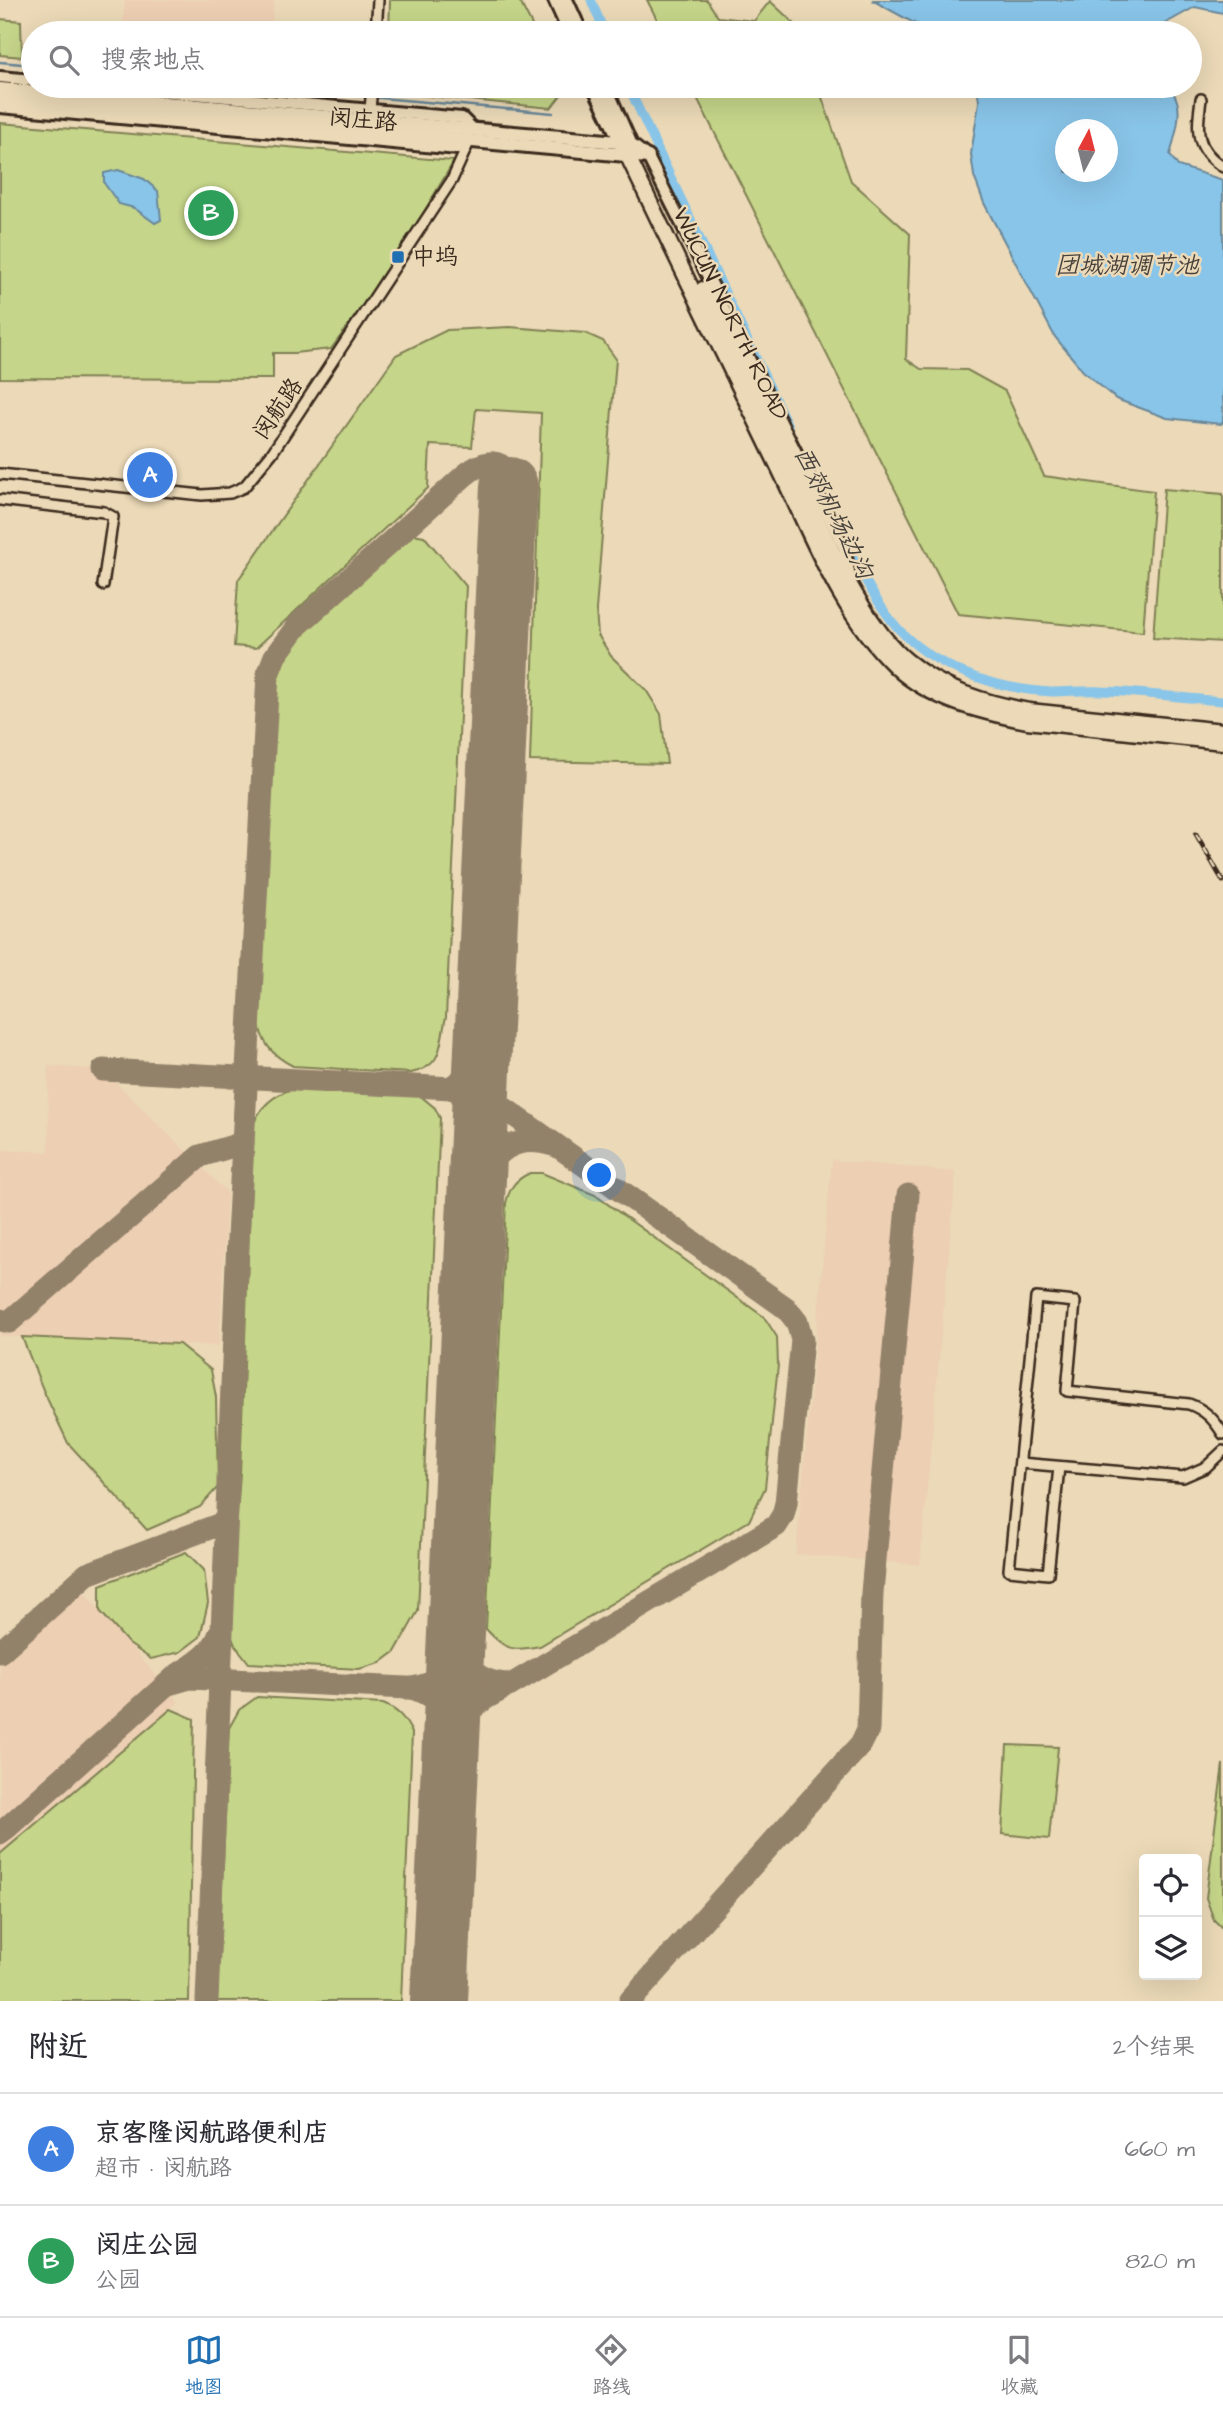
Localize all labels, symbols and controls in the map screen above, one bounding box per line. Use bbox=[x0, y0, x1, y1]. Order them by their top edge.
search box bbox=[21, 21, 1202, 98]
icon: search bbox=[45, 41, 83, 79]
text: 搜索地点 bbox=[101, 42, 205, 78]
street label: 闵庄路 bbox=[327, 101, 399, 139]
north arrow bbox=[1055, 119, 1118, 182]
pin: B bbox=[188, 187, 234, 239]
street label: WUCUN NORTH ROAD bbox=[665, 202, 795, 426]
place label: 中坞 bbox=[412, 241, 458, 273]
marker: 中坞 bbox=[390, 249, 406, 265]
water label: 团城湖调节池 bbox=[1055, 249, 1200, 283]
street label: 闵航路 bbox=[245, 371, 311, 447]
water label: 西郊机场边沟 bbox=[785, 441, 882, 587]
pin: A bbox=[127, 449, 173, 501]
your location bbox=[582, 1158, 616, 1192]
map controls bbox=[1139, 1854, 1202, 1980]
button: locate bbox=[1139, 1854, 1202, 1917]
button: layers bbox=[1139, 1917, 1202, 1980]
text: 附近 bbox=[28, 2026, 88, 2068]
text: 2个结果 bbox=[1113, 2031, 1195, 2063]
text: 京客隆闵航路便利店 bbox=[95, 2115, 329, 2151]
text: A bbox=[44, 2133, 58, 2165]
text: 660 m bbox=[1125, 2133, 1195, 2165]
text: 超市 · 闵航路 bbox=[95, 2152, 232, 2184]
text: 闵庄公园 bbox=[95, 2227, 199, 2263]
text: B bbox=[43, 2245, 59, 2277]
text: 820 m bbox=[1125, 2245, 1195, 2277]
text: 公园 bbox=[95, 2264, 141, 2296]
tab: 地图 bbox=[185, 2331, 223, 2401]
tab: 路线 bbox=[592, 2331, 630, 2401]
tab: 收藏 bbox=[1000, 2331, 1038, 2401]

